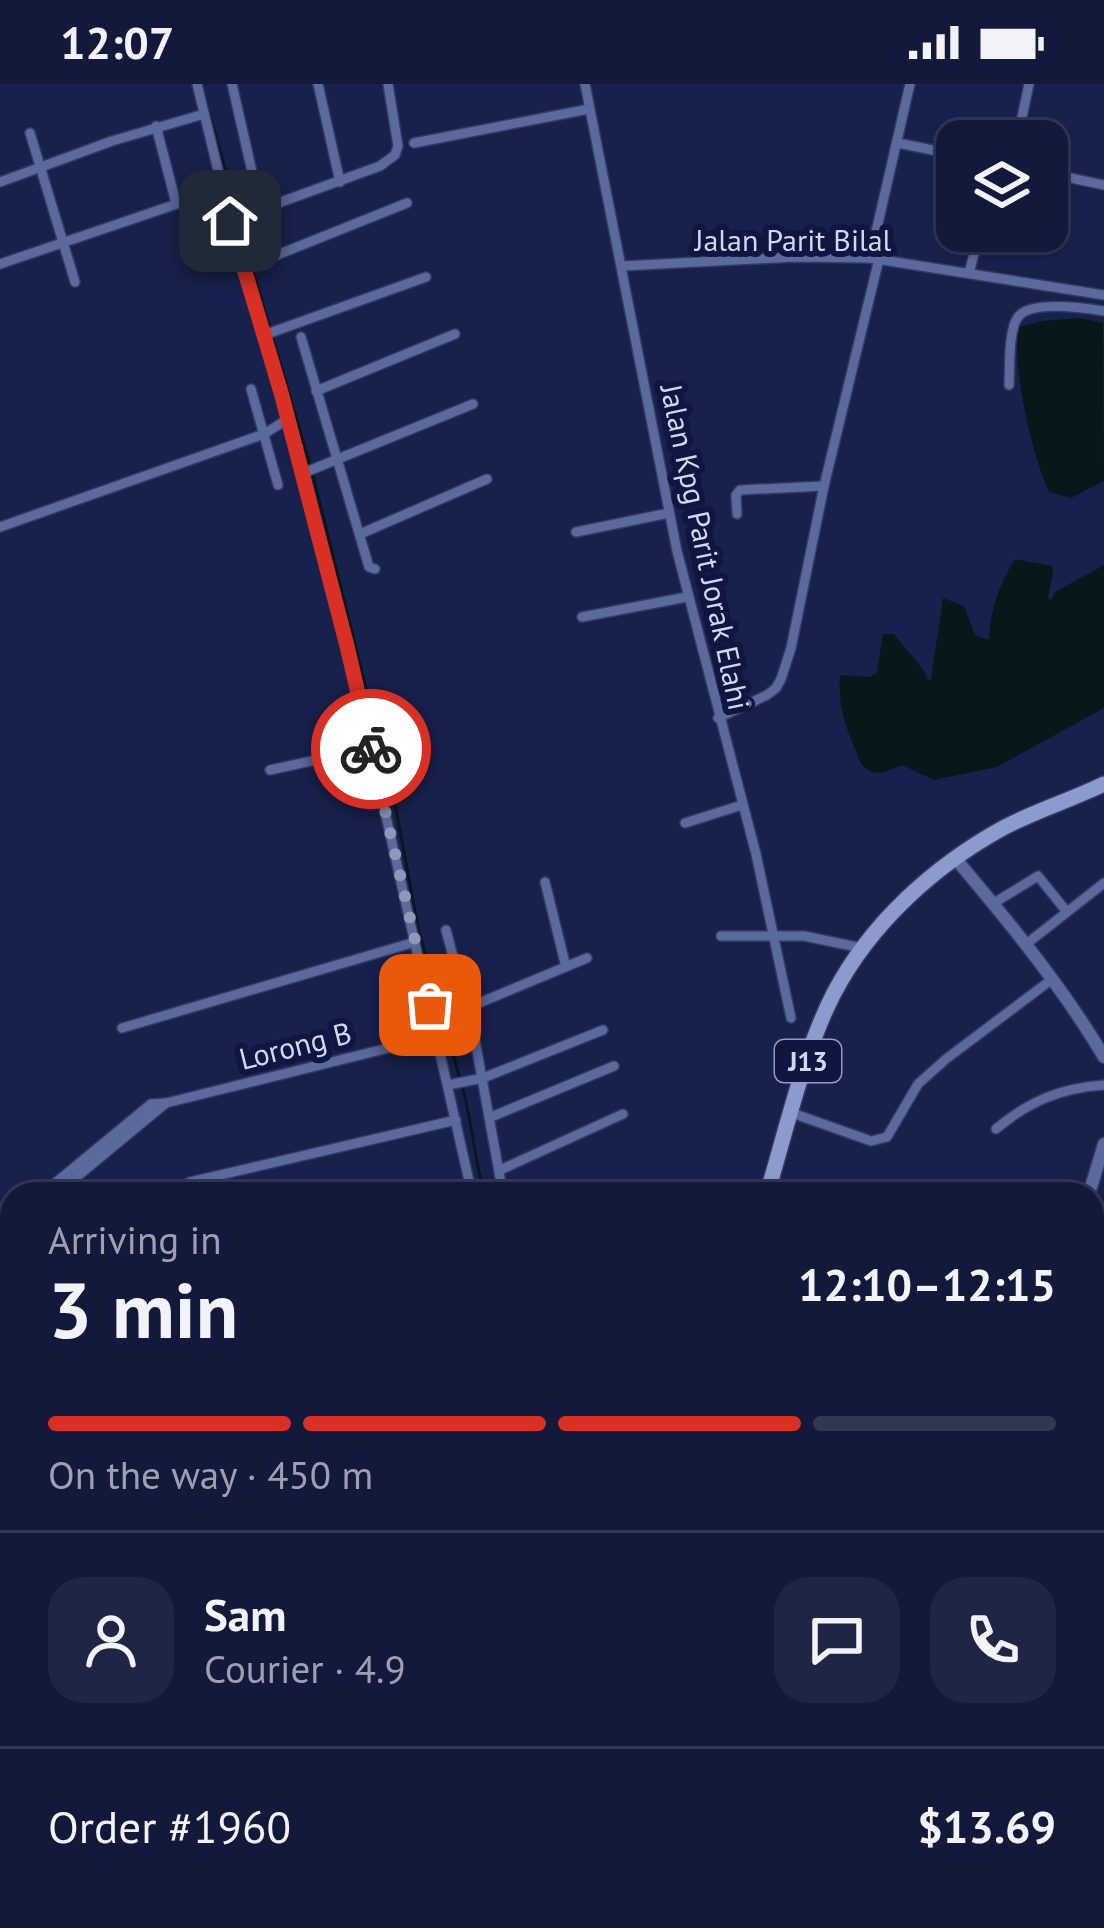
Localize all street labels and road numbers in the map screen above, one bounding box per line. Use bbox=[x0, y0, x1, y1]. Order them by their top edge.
street label: Jalan Parit Bilal bbox=[693, 220, 892, 259]
street label: Jalan Kpg Parit Jorak Elahi bbox=[652, 379, 760, 713]
street label: Lorong B bbox=[235, 1012, 355, 1078]
road number: J13 bbox=[775, 1040, 841, 1082]

